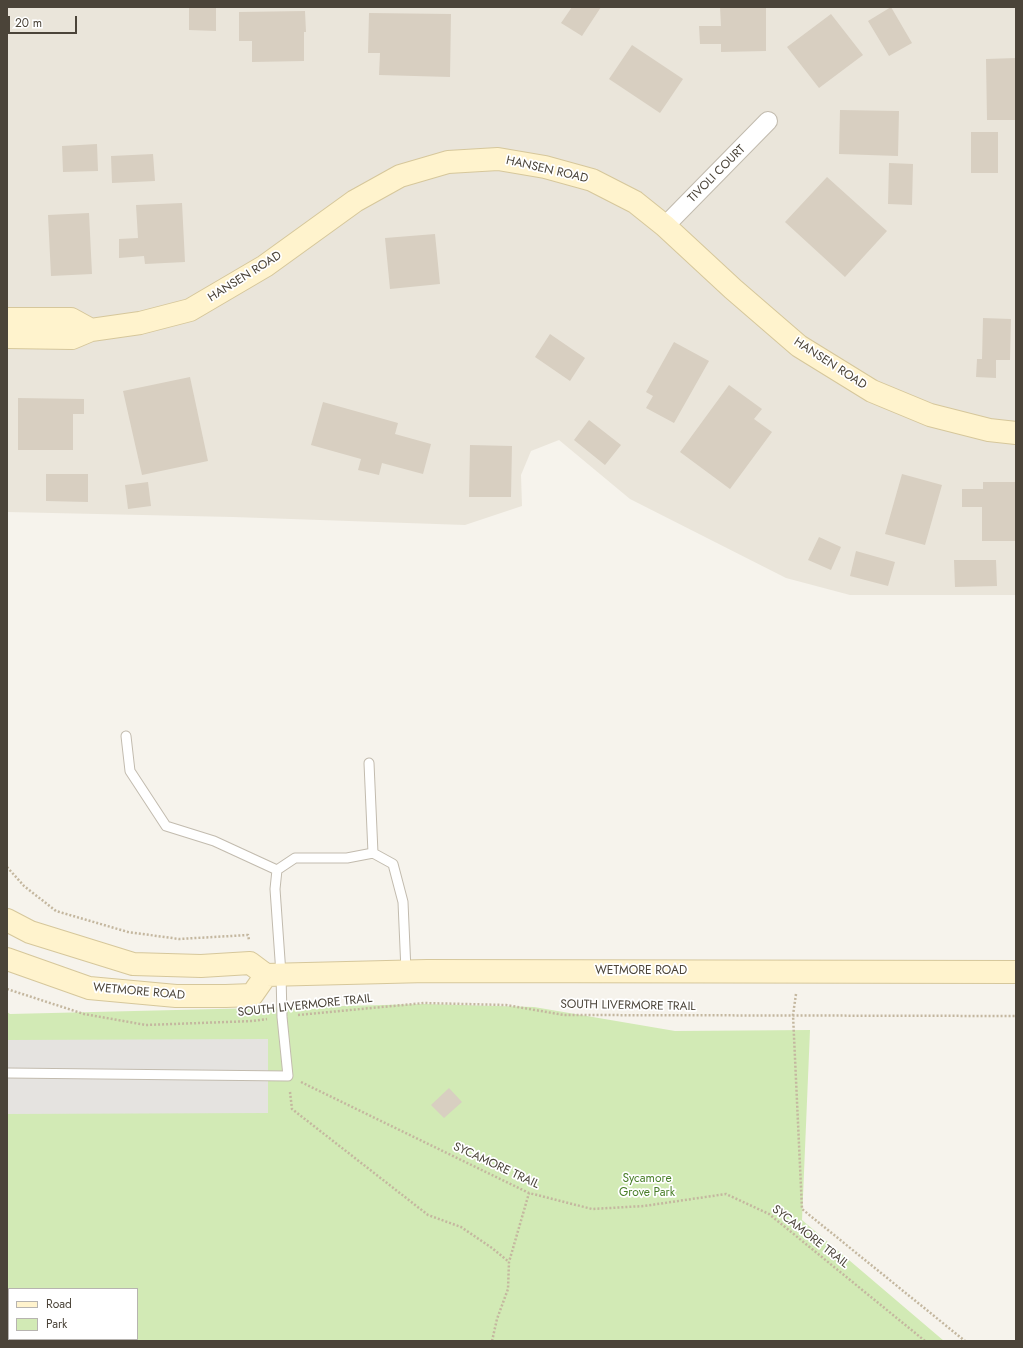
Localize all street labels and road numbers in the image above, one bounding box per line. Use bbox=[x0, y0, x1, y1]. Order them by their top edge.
street label: TIVOLI COURT bbox=[685, 142, 749, 206]
street label: HANSEN ROAD bbox=[505, 154, 589, 186]
street label: HANSEN ROAD bbox=[206, 249, 284, 305]
street label: HANSEN ROAD bbox=[791, 335, 869, 393]
street label: WETMORE ROAD bbox=[595, 964, 687, 978]
street label: WETMORE ROAD bbox=[92, 981, 186, 1003]
street label: SOUTH LIVERMORE TRAIL bbox=[237, 992, 373, 1020]
street label: SOUTH LIVERMORE TRAIL bbox=[560, 998, 696, 1014]
street label: SYCAMORE TRAIL bbox=[451, 1140, 541, 1192]
street label: SYCAMORE TRAIL bbox=[769, 1203, 851, 1271]

